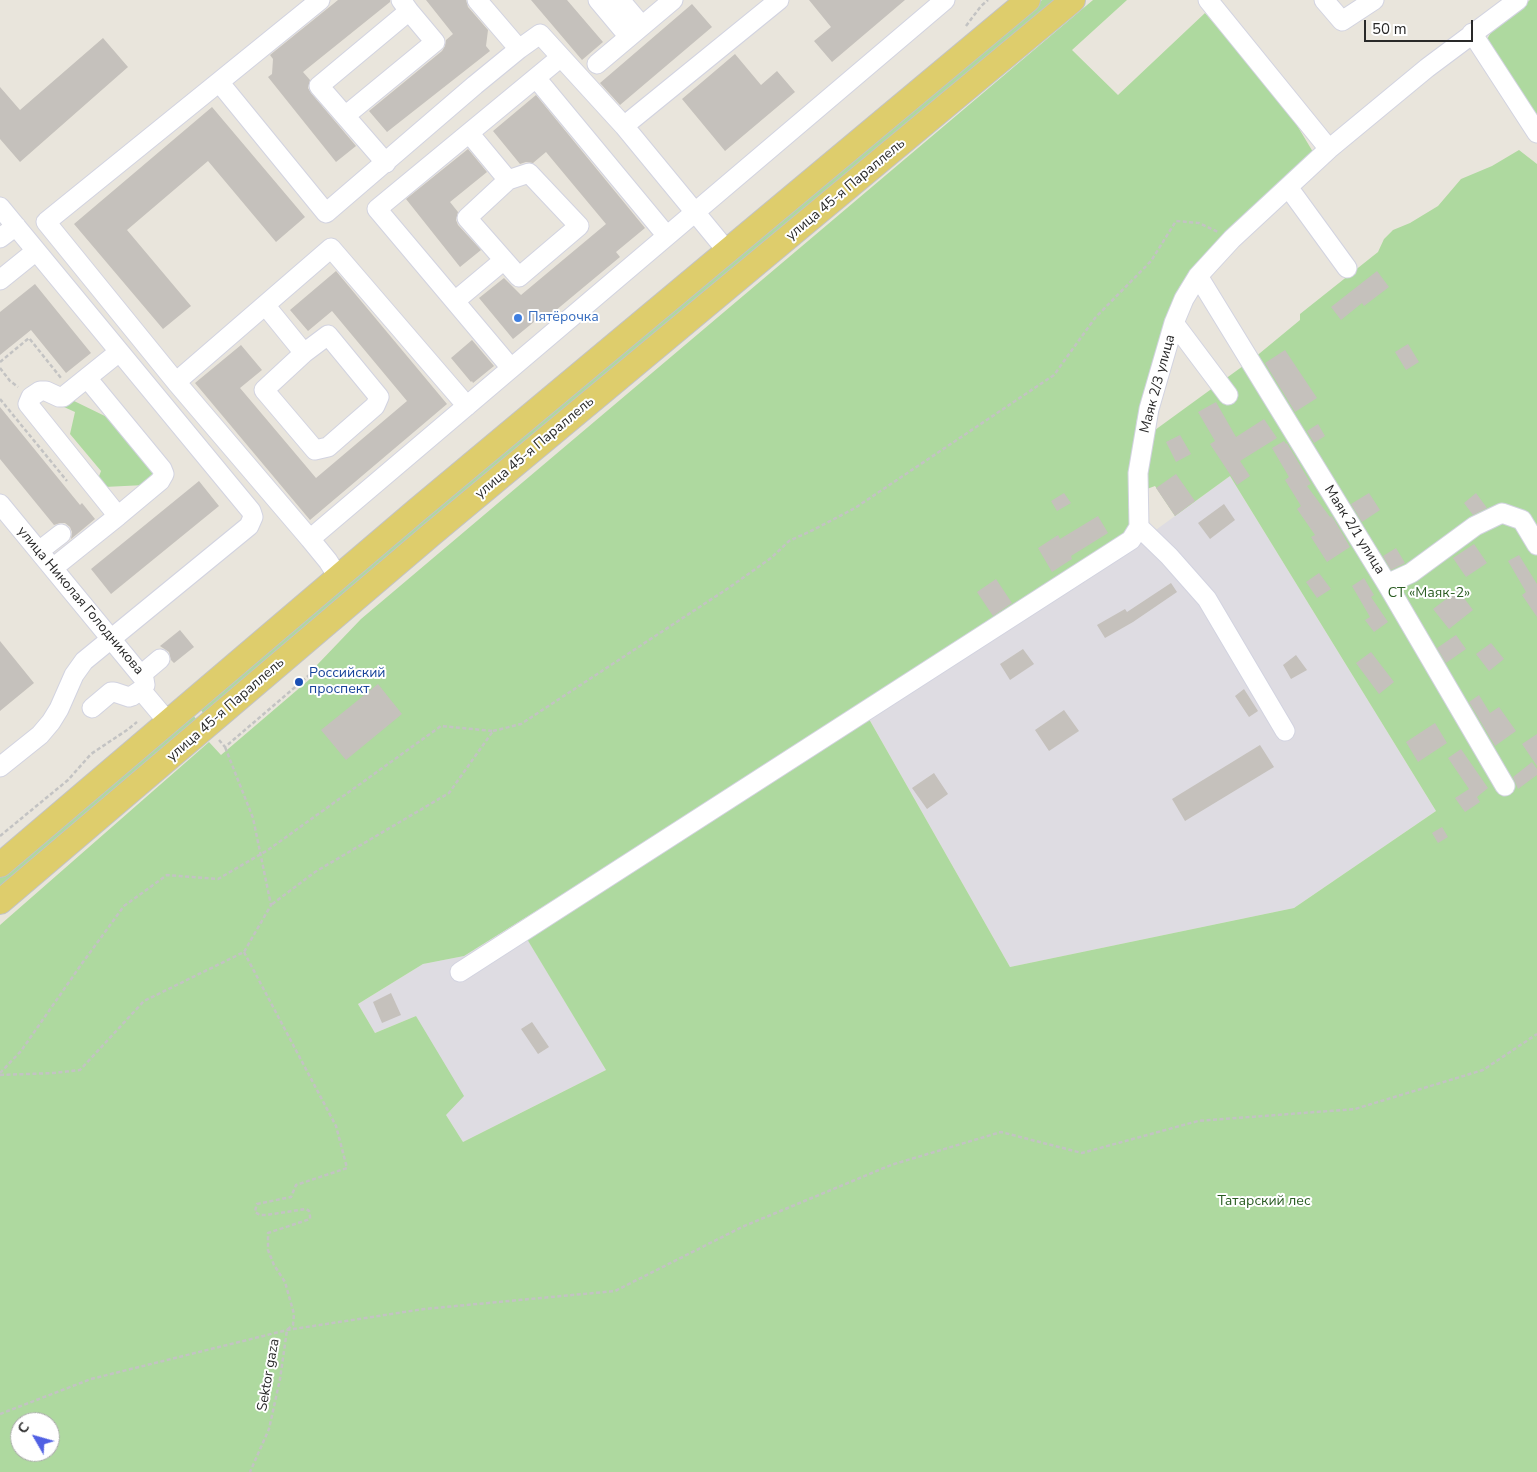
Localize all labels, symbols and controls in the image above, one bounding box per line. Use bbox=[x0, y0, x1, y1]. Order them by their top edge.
scale bar bbox=[1367, 10, 1476, 42]
text: 50 m bbox=[1372, 19, 1407, 39]
street label: улица 45-я Параллель bbox=[783, 135, 909, 245]
place label: Пятёрочка bbox=[528, 310, 599, 326]
marker: Пятёрочка bbox=[512, 312, 524, 324]
street label: Маяк 2/3 улица bbox=[1137, 333, 1179, 435]
street label: улица 45-я Параллель bbox=[472, 393, 598, 503]
street label: Маяк 2/1 улица bbox=[1320, 483, 1388, 577]
street label: улица Николая Голодникова bbox=[13, 524, 147, 678]
park label: СТ «Маяк-2» bbox=[1388, 586, 1470, 602]
street label: улица 45-я Параллель bbox=[164, 655, 288, 765]
place label: Российский проспект bbox=[309, 666, 385, 699]
marker: Российский проспект bbox=[293, 676, 305, 688]
park label: Татарский лес bbox=[1217, 1194, 1311, 1210]
street label: Sektor gaza bbox=[254, 1337, 284, 1413]
north arrow bbox=[10, 1412, 60, 1462]
text: С bbox=[13, 1418, 34, 1438]

